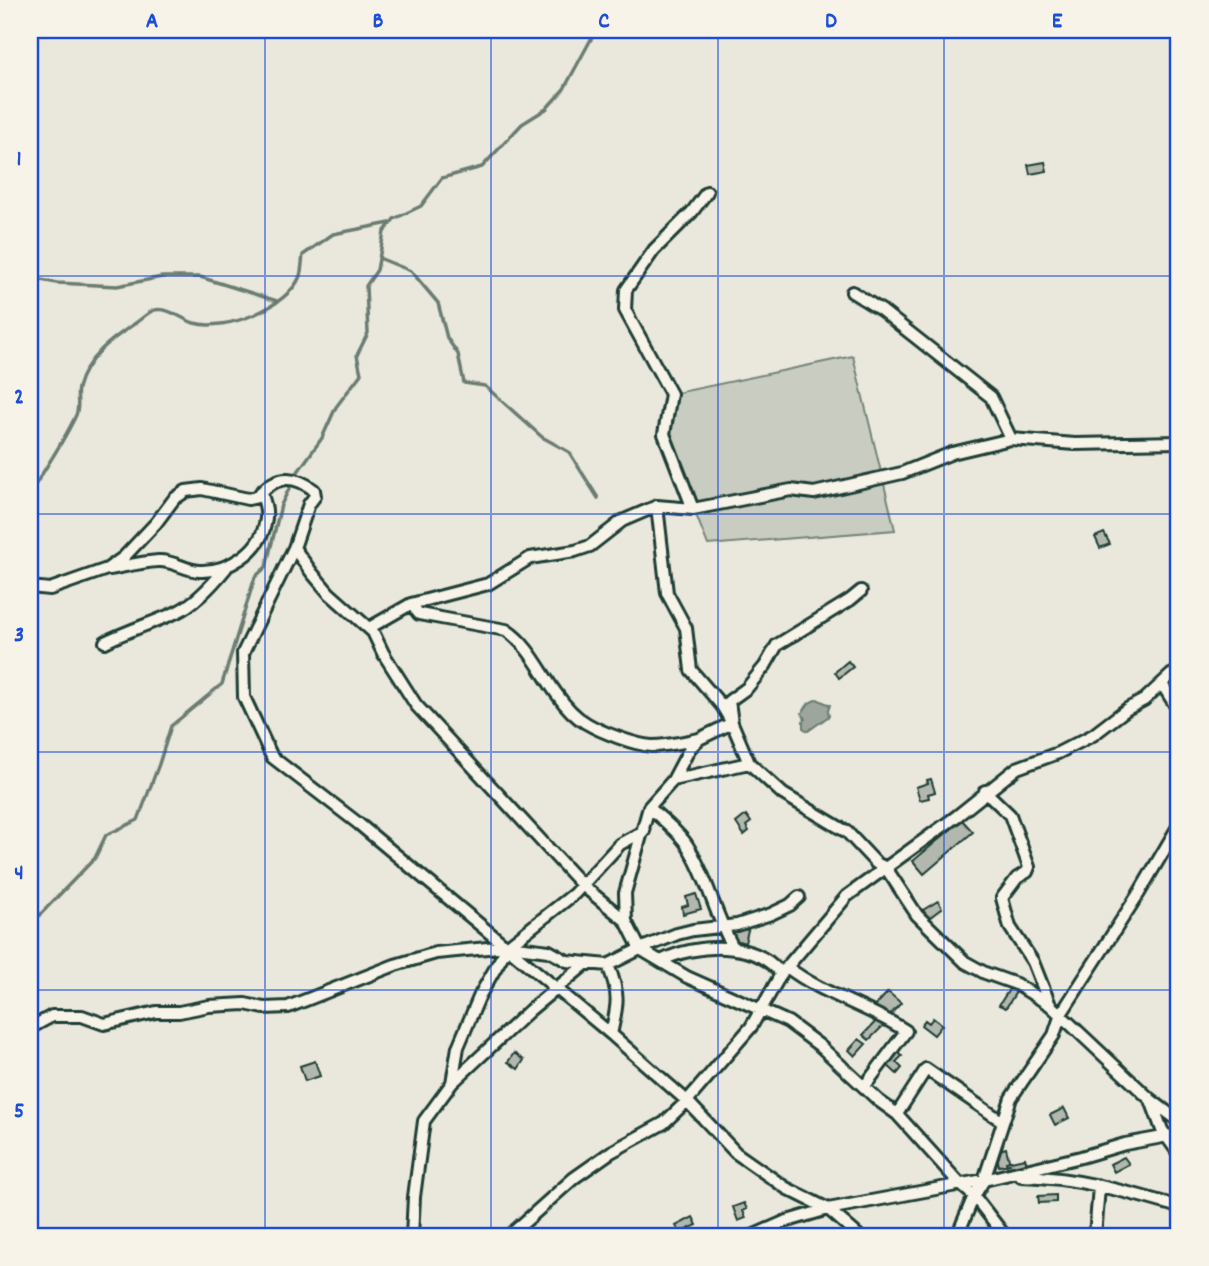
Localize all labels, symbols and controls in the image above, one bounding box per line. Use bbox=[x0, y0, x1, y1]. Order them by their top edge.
text: A bbox=[146, 6, 158, 39]
text: B bbox=[373, 6, 384, 39]
text: C bbox=[598, 6, 610, 39]
text: D bbox=[825, 6, 837, 39]
text: E bbox=[1052, 6, 1063, 39]
text: 1 bbox=[16, 144, 22, 177]
text: 2 bbox=[14, 382, 24, 415]
text: 3 bbox=[14, 620, 24, 653]
text: 4 bbox=[14, 858, 24, 891]
text: 5 bbox=[14, 1096, 24, 1129]

